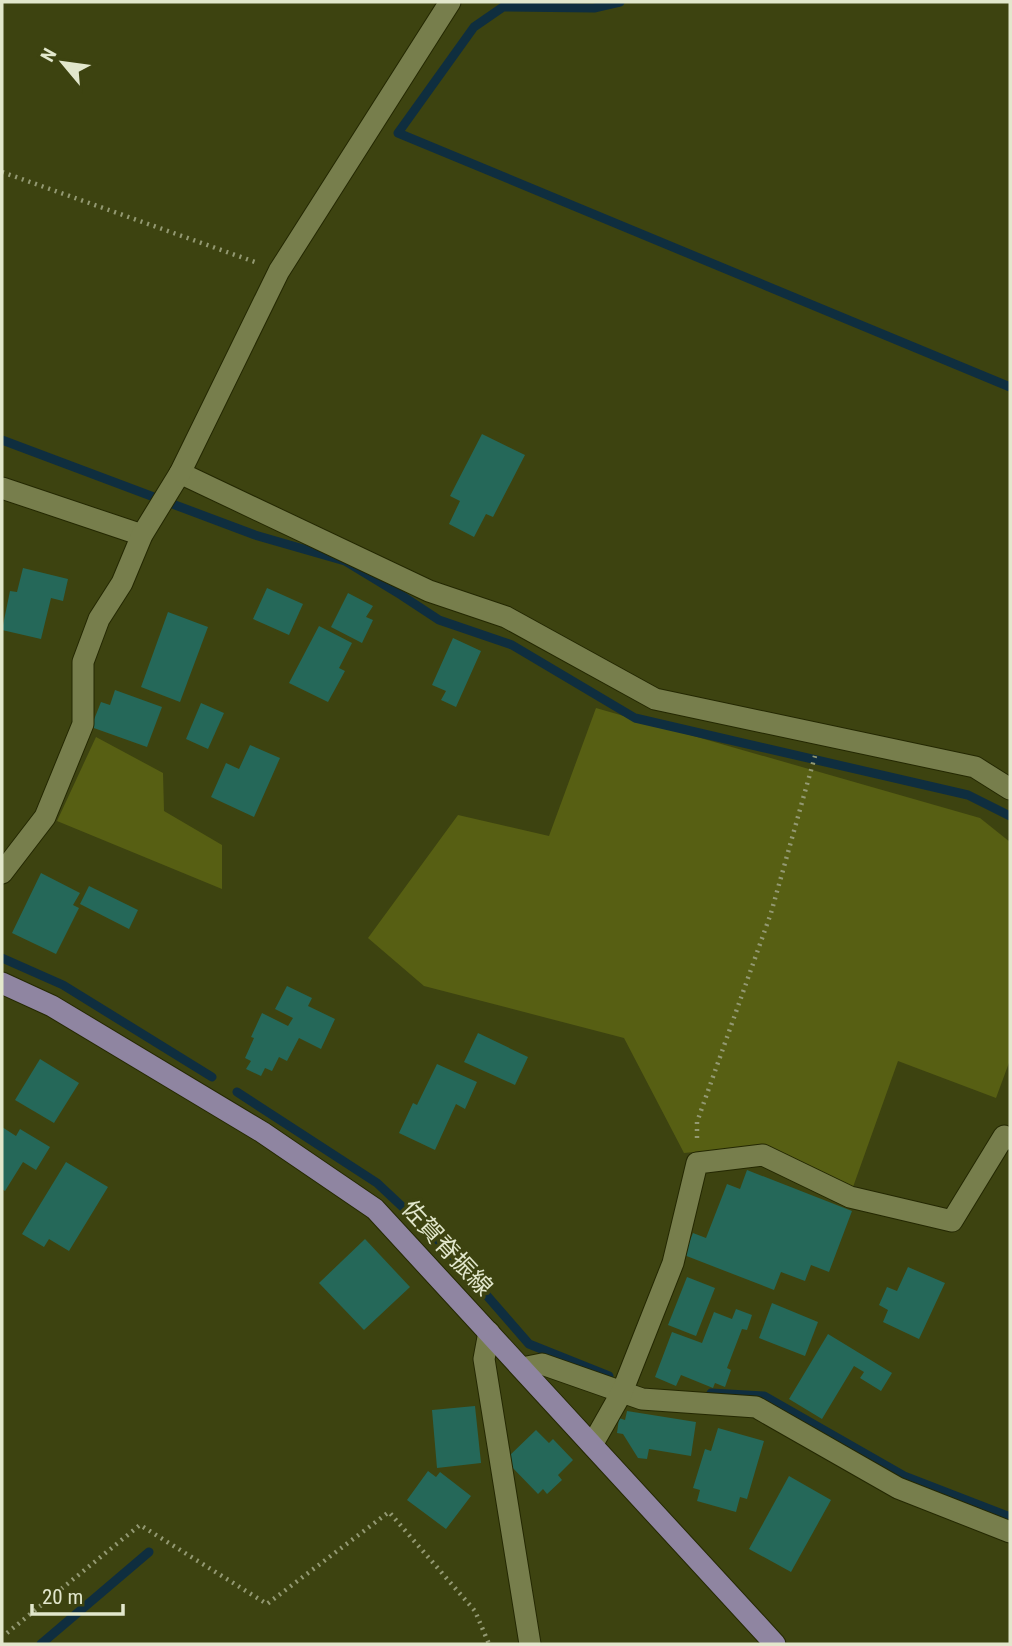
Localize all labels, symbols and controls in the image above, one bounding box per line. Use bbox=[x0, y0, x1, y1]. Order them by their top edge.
north arrow bbox=[28, 28, 98, 98]
text: N bbox=[36, 44, 61, 66]
street label: 佐賀脊振線 bbox=[396, 1195, 498, 1301]
scale bar bbox=[32, 1572, 122, 1616]
text: 20 m bbox=[42, 1585, 83, 1609]

